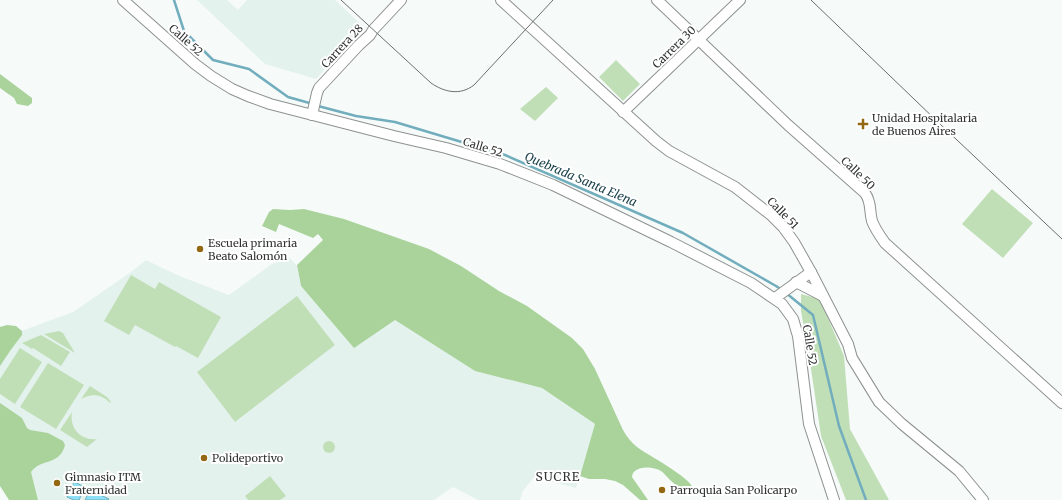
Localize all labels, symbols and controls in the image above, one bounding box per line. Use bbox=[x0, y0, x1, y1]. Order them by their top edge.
street label: Calle 52 bbox=[166, 21, 206, 59]
street label: Carrera 28 bbox=[318, 21, 366, 71]
street label: Carrera 30 bbox=[649, 23, 699, 71]
place label: Unidad Hospitalaria de Buenos Aires bbox=[872, 111, 977, 138]
marker: Unidad Hospitalaria de Buenos Aires bbox=[857, 118, 869, 130]
street label: Calle 52 bbox=[461, 134, 505, 160]
water label: Quebrada Santa Elena bbox=[523, 149, 639, 209]
street label: Calle 50 bbox=[838, 153, 878, 193]
street label: Calle 51 bbox=[764, 194, 802, 232]
place label: Escuela primaria Beato Salomón bbox=[208, 236, 297, 263]
marker: Escuela primaria Beato Salomón bbox=[195, 244, 205, 254]
street label: Calle 52 bbox=[800, 324, 820, 366]
place label: Polideportivo bbox=[212, 451, 284, 465]
marker: Polideportivo bbox=[199, 453, 209, 463]
district label: SUCRE bbox=[536, 469, 580, 484]
place label: Gimnasio ITM Fraternidad bbox=[65, 470, 141, 497]
marker: Gimnasio ITM Fraternidad bbox=[52, 478, 62, 488]
place label: Parroquia San Policarpo bbox=[670, 483, 798, 497]
marker: Parroquia San Policarpo bbox=[657, 485, 667, 495]

